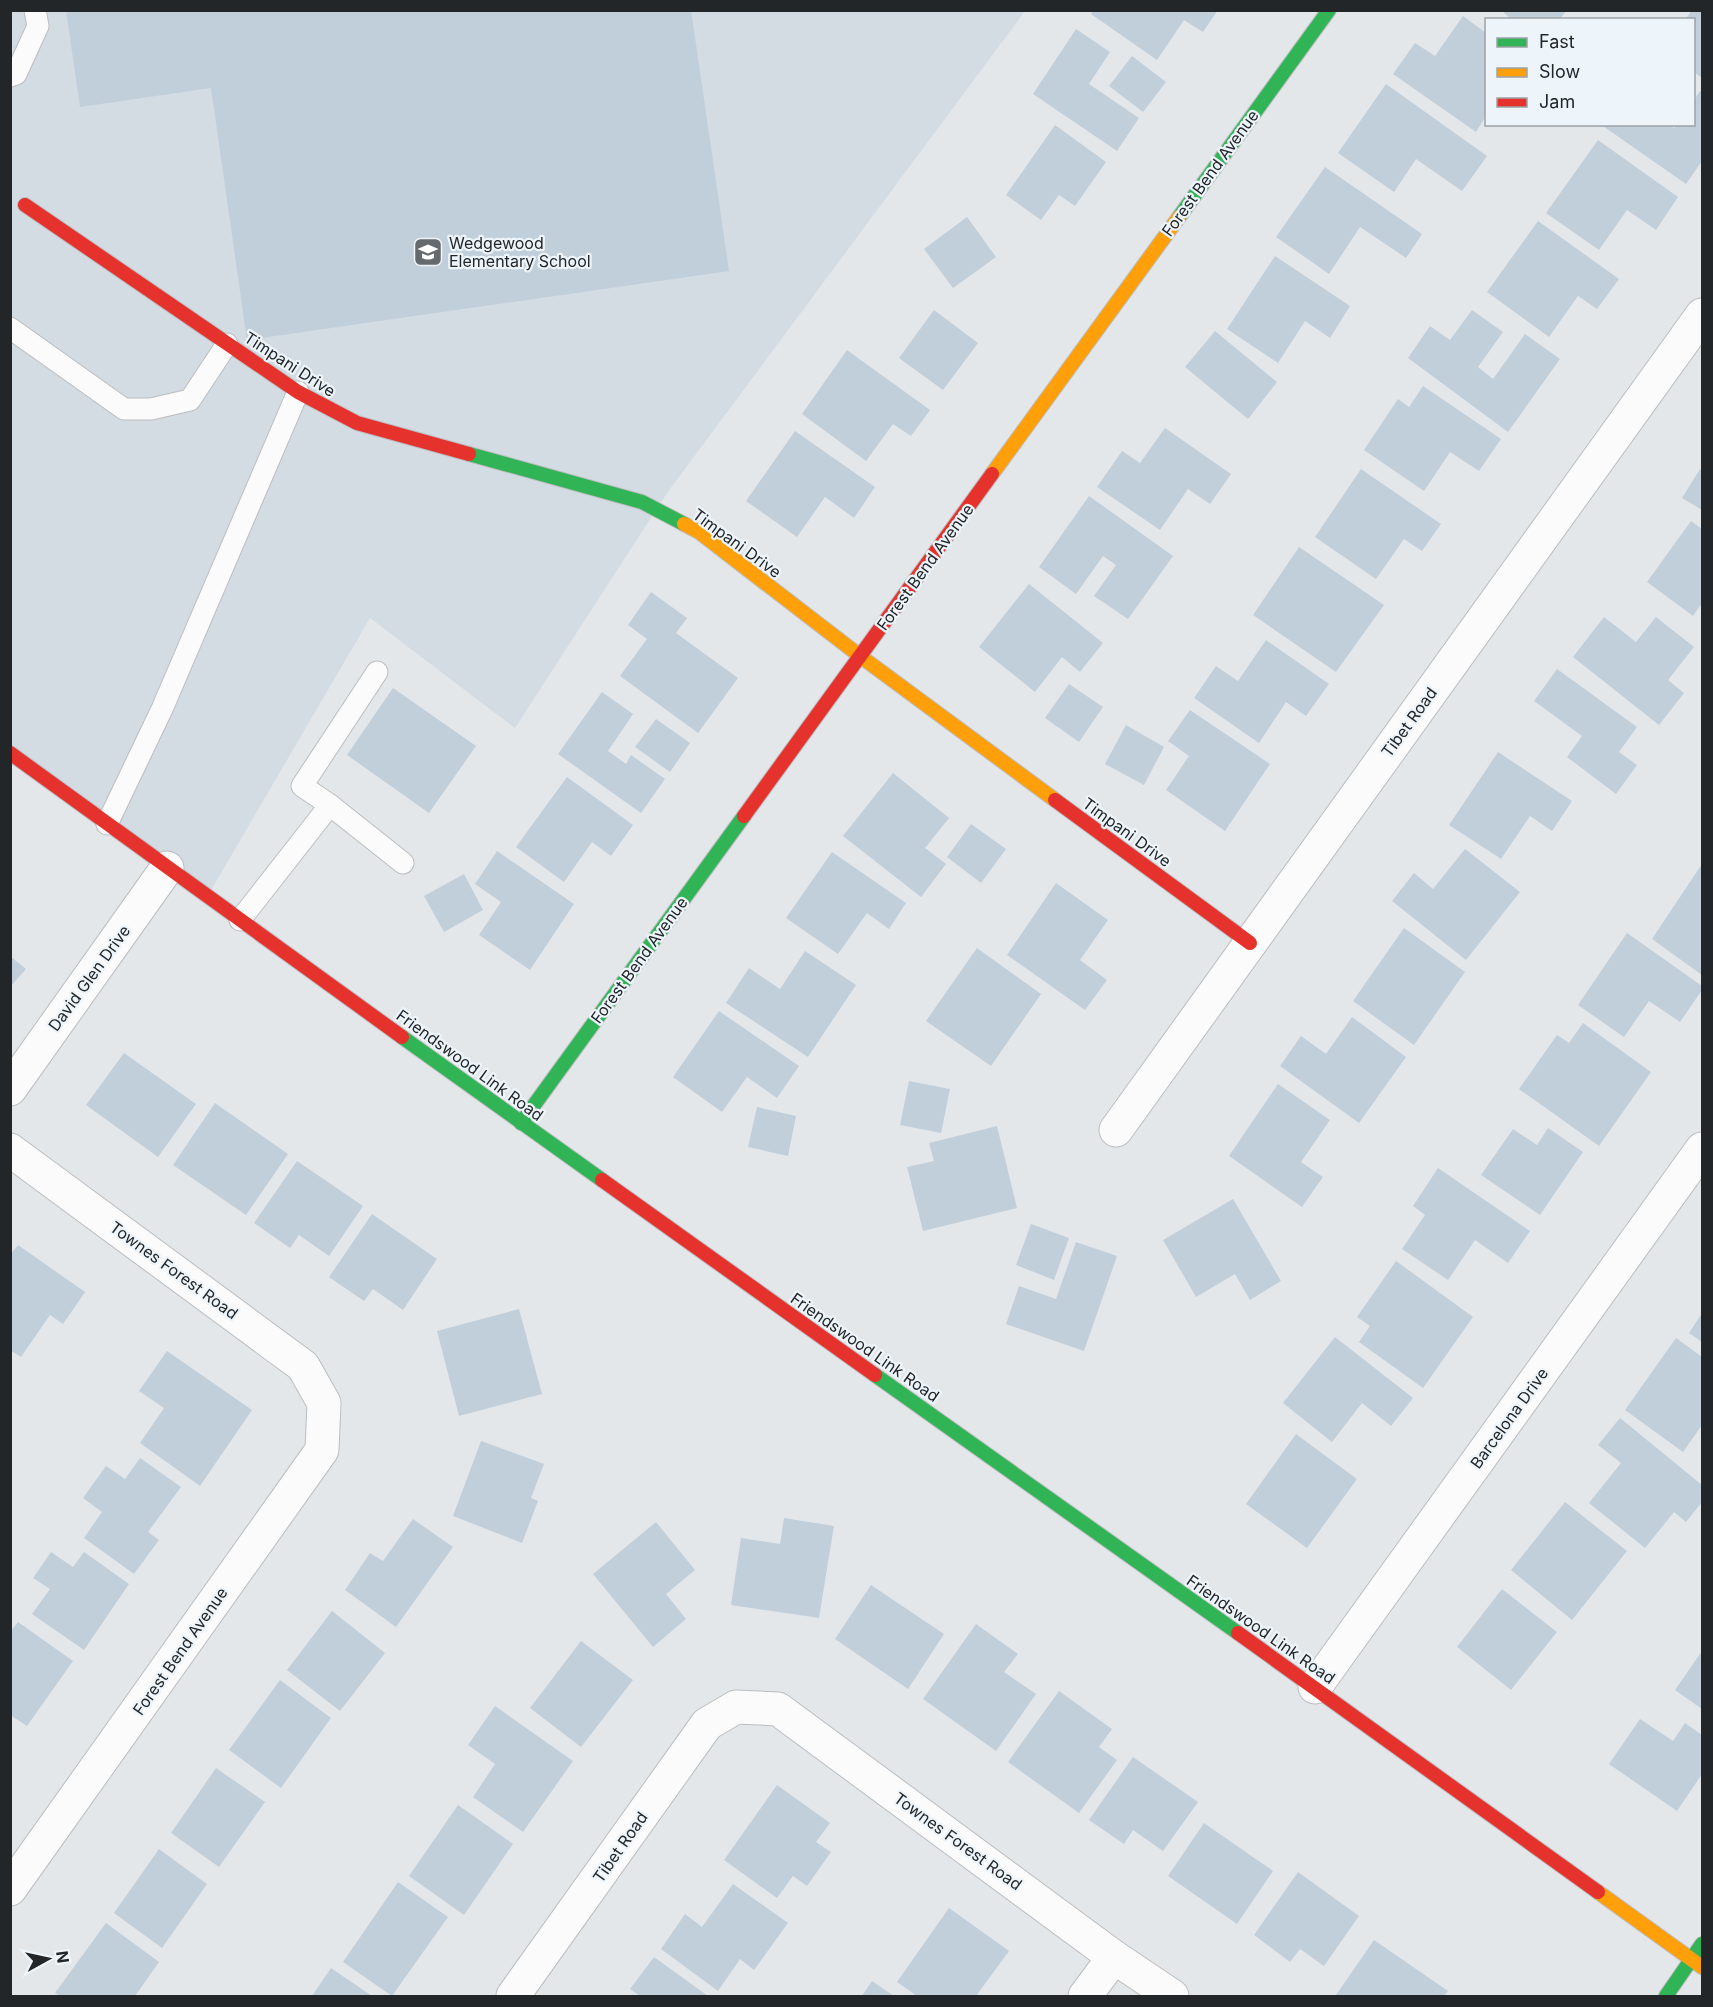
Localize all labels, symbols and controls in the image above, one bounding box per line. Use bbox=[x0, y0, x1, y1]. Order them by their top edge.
legend bbox=[1485, 18, 1695, 126]
text: Fast bbox=[1539, 31, 1575, 52]
text: Slow bbox=[1539, 61, 1580, 82]
text: Jam bbox=[1539, 91, 1575, 112]
street label: Forest Bend Avenue bbox=[1157, 106, 1263, 240]
place label: Wedgewood Elementary School bbox=[449, 233, 591, 271]
school or university icon: Wedgewood Elementary School bbox=[412, 236, 444, 268]
street label: Timpani Drive bbox=[241, 327, 339, 401]
street label: Forest Bend Avenue bbox=[872, 500, 978, 634]
street label: Timpani Drive bbox=[689, 504, 785, 582]
street label: Tibet Road bbox=[1377, 683, 1441, 761]
street label: Timpani Drive bbox=[1079, 793, 1175, 871]
street label: Forest Bend Avenue bbox=[586, 893, 692, 1027]
street label: David Glen Drive bbox=[44, 921, 134, 1035]
street label: Friendswood Link Road bbox=[393, 1005, 547, 1125]
street label: Townes Forest Road bbox=[106, 1217, 242, 1323]
street label: Friendswood Link Road bbox=[787, 1288, 943, 1406]
street label: Barcelona Drive bbox=[1466, 1364, 1552, 1472]
street label: Friendswood Link Road bbox=[1183, 1570, 1339, 1688]
street label: Forest Bend Avenue bbox=[128, 1583, 232, 1719]
street label: Townes Forest Road bbox=[890, 1788, 1026, 1894]
street label: Tibet Road bbox=[588, 1808, 652, 1886]
north arrow bbox=[18, 1929, 78, 1989]
text: N bbox=[52, 1949, 74, 1964]

